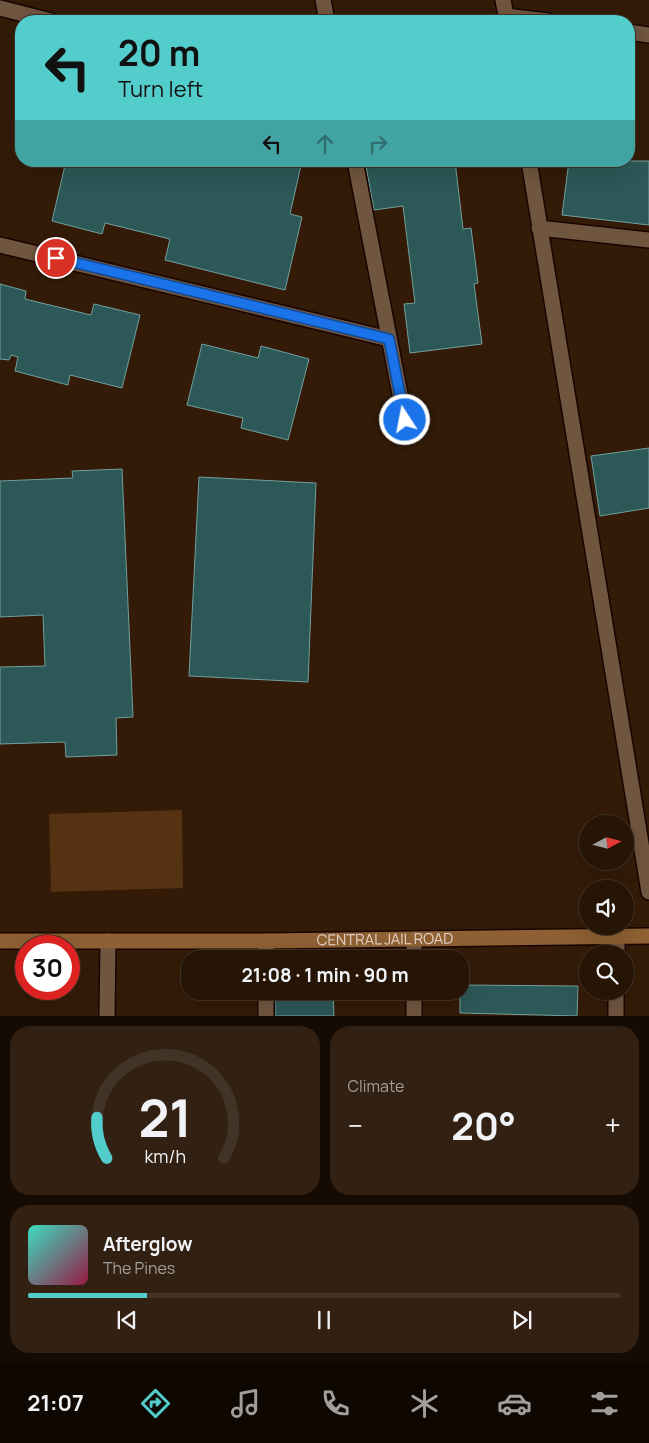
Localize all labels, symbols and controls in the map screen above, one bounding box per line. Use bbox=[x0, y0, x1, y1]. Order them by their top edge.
text: 20 m bbox=[118, 29, 200, 77]
icon: left bbox=[35, 35, 100, 100]
text: Turn left bbox=[118, 74, 203, 104]
icon: left bbox=[258, 130, 286, 158]
icon: ahead bbox=[311, 130, 339, 158]
icon: right bbox=[364, 130, 392, 158]
pin bbox=[35, 237, 77, 279]
icon: arrive bbox=[42, 244, 70, 272]
position arrow bbox=[378, 393, 430, 445]
north arrow bbox=[579, 815, 634, 870]
map controls bbox=[579, 815, 634, 1000]
button: sound bbox=[579, 880, 634, 935]
street label: CENTRAL JAIL ROAD bbox=[317, 928, 453, 950]
speed limit sign: 30 bbox=[15, 935, 80, 1000]
button: search bbox=[579, 945, 634, 1000]
text: 21:08 · 1 min · 90 m bbox=[241, 962, 409, 988]
text: Climate bbox=[348, 1075, 404, 1097]
text: 21 bbox=[138, 1082, 192, 1153]
text: 20° bbox=[451, 1099, 516, 1151]
text: − bbox=[348, 1106, 363, 1144]
text: + bbox=[605, 1106, 621, 1144]
text: km/h bbox=[144, 1144, 186, 1168]
text: Afterglow bbox=[103, 1231, 192, 1257]
text: The Pines bbox=[103, 1257, 175, 1279]
icon: previous bbox=[113, 1306, 141, 1334]
icon: pause bbox=[310, 1306, 338, 1334]
icon: next bbox=[508, 1306, 536, 1334]
icon: directions bbox=[138, 1386, 173, 1421]
icon: music bbox=[228, 1386, 263, 1421]
icon: phone bbox=[318, 1386, 353, 1421]
icon: climate bbox=[407, 1386, 442, 1421]
icon: car bbox=[497, 1386, 532, 1421]
icon: filters bbox=[587, 1386, 622, 1421]
text: 21:07 bbox=[27, 1388, 84, 1418]

